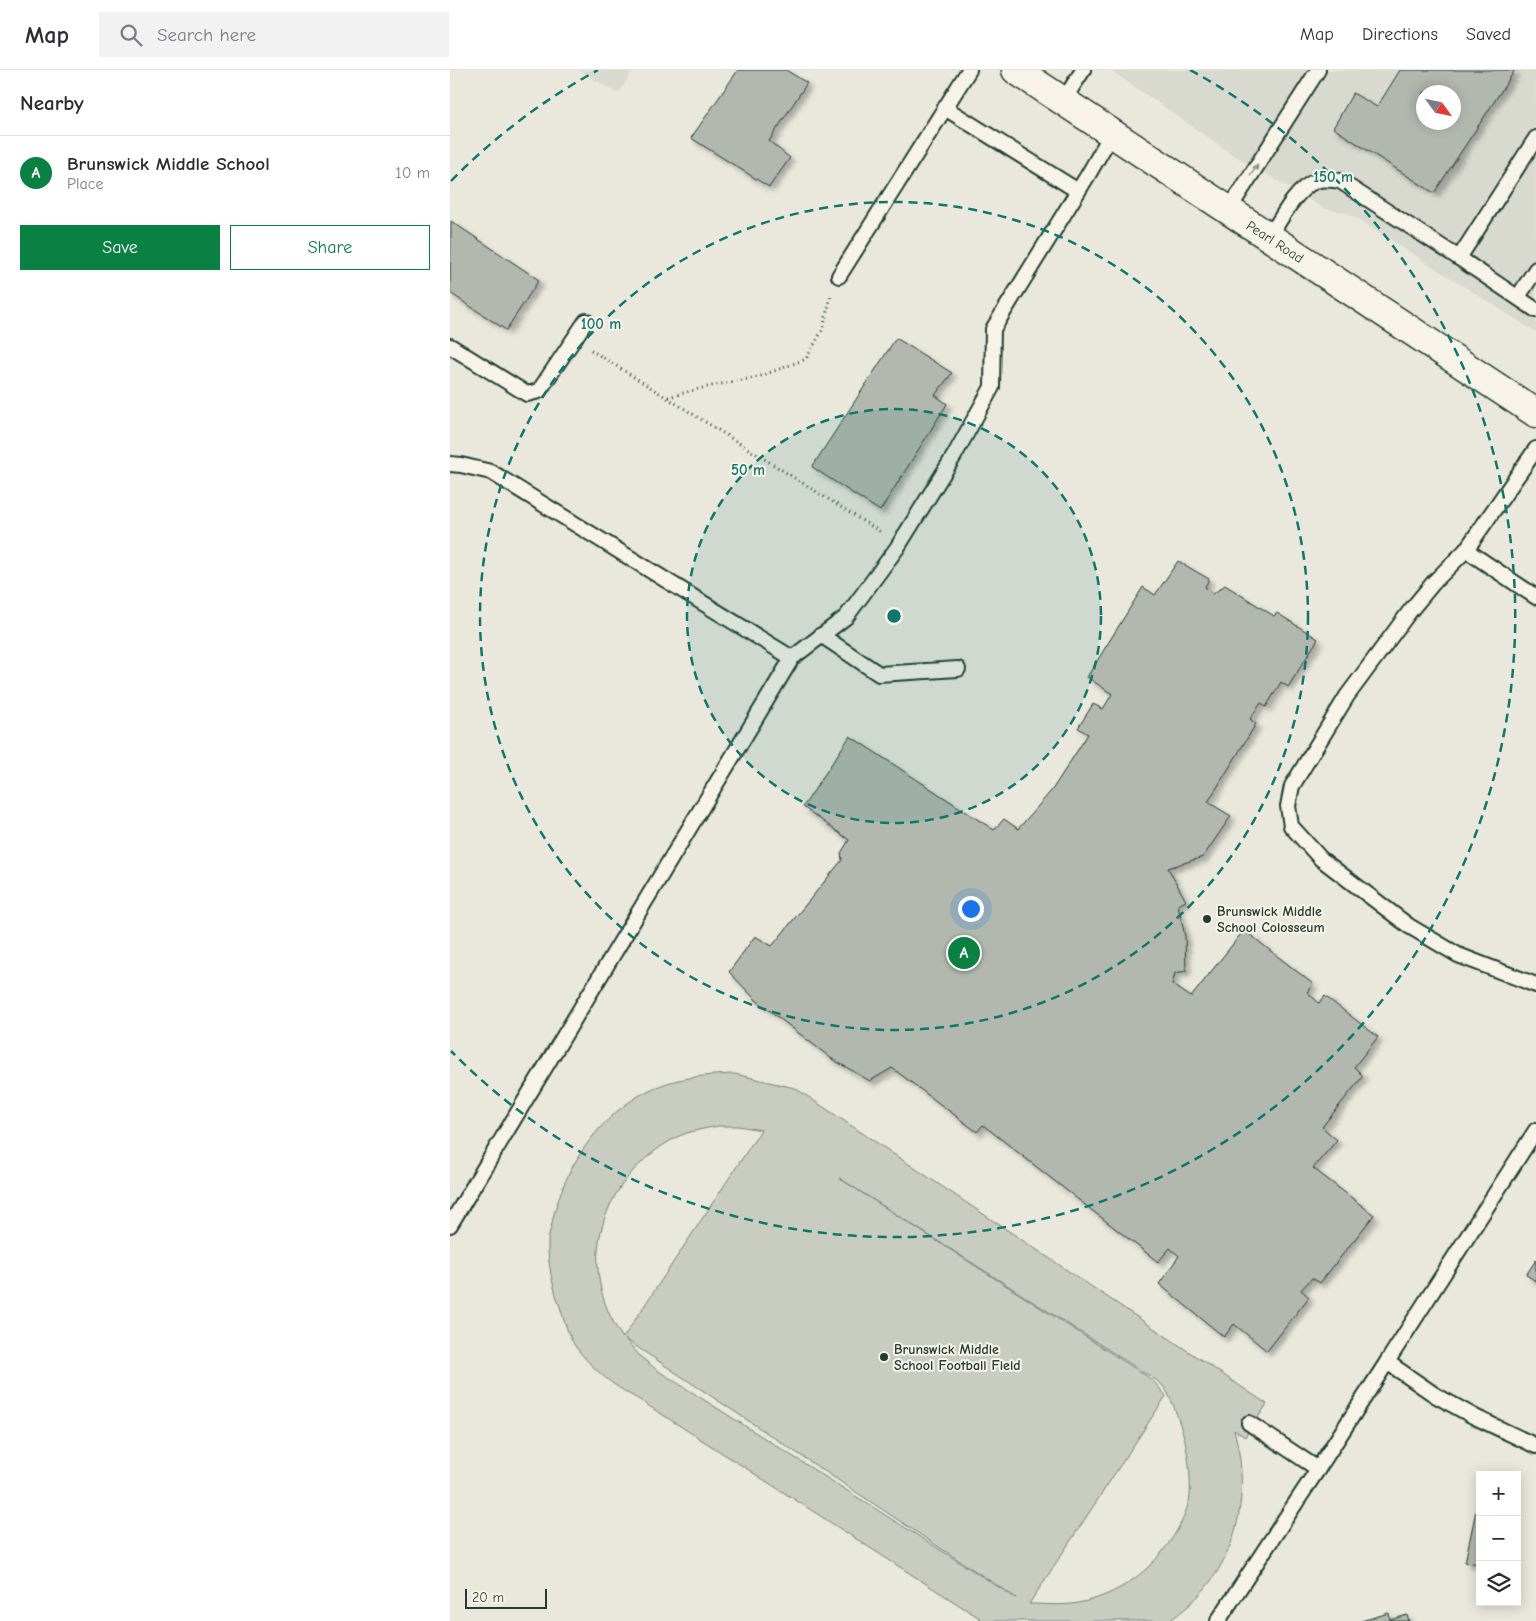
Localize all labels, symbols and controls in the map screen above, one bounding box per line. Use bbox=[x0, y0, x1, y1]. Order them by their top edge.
search box bbox=[99, 12, 449, 57]
text: Map bbox=[25, 21, 69, 49]
icon: search bbox=[117, 21, 145, 49]
text: Search here bbox=[157, 24, 256, 46]
text: Map bbox=[1300, 24, 1334, 45]
text: Directions bbox=[1362, 24, 1438, 45]
text: Saved bbox=[1466, 24, 1511, 45]
north arrow bbox=[1416, 85, 1461, 130]
text: Nearby bbox=[20, 91, 84, 115]
text: Brunswick Middle School bbox=[67, 153, 270, 175]
one-way arrow bbox=[1249, 163, 1259, 176]
text: A bbox=[32, 164, 40, 182]
text: 10 m bbox=[395, 164, 430, 182]
text: 150 m bbox=[1313, 168, 1353, 186]
text: Place bbox=[67, 175, 103, 193]
street label: Pearl Road bbox=[1243, 217, 1307, 267]
button: Save bbox=[20, 225, 220, 270]
button: Share bbox=[230, 225, 430, 270]
text: 100 m bbox=[581, 315, 621, 333]
text: 50 m bbox=[731, 461, 765, 479]
centre of rings bbox=[885, 607, 903, 625]
your location bbox=[958, 896, 984, 922]
place label: Brunswick Middle School Colosseum bbox=[1217, 903, 1325, 936]
marker: Brunswick Middle School Colosseum bbox=[1201, 913, 1213, 925]
pin: A bbox=[948, 934, 980, 972]
place label: Brunswick Middle School Football Field bbox=[894, 1341, 1021, 1374]
marker: Brunswick Middle School Football Field bbox=[878, 1351, 890, 1363]
map controls bbox=[1476, 1471, 1521, 1606]
button: + bbox=[1476, 1471, 1521, 1516]
button: − bbox=[1476, 1516, 1521, 1561]
button: layers bbox=[1476, 1561, 1521, 1606]
scale bar bbox=[465, 1586, 548, 1609]
text: 20 m bbox=[472, 1589, 504, 1606]

